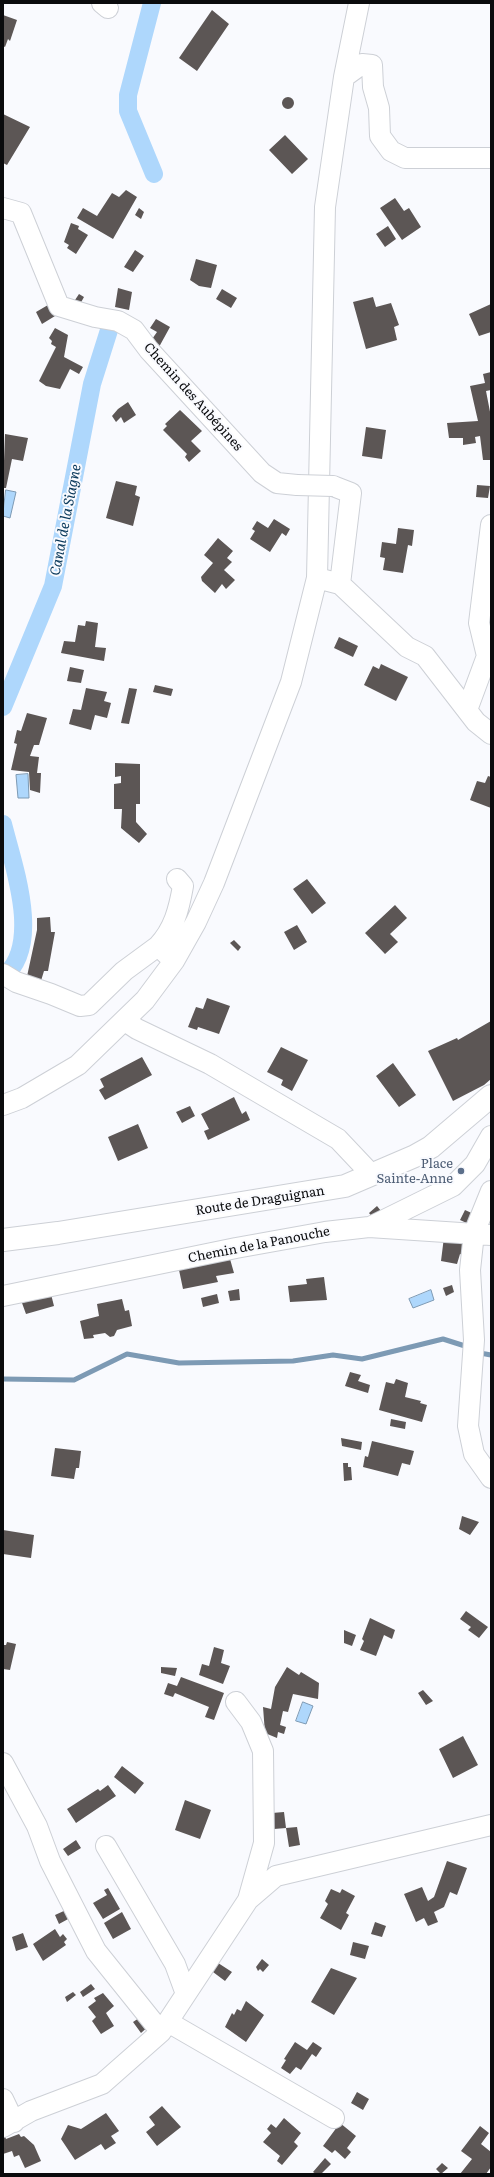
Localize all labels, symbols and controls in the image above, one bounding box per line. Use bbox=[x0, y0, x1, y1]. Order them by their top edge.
street label: Chemin des Aubépines bbox=[140, 340, 246, 454]
water label: Canal de la Siagne bbox=[47, 463, 85, 577]
place label: Place Sainte-Anne bbox=[377, 1156, 453, 1187]
marker: Place Sainte-Anne bbox=[456, 1166, 466, 1176]
street label: Route de Draguignan bbox=[194, 1183, 326, 1219]
street label: Chemin de la Panouche bbox=[187, 1224, 331, 1266]

